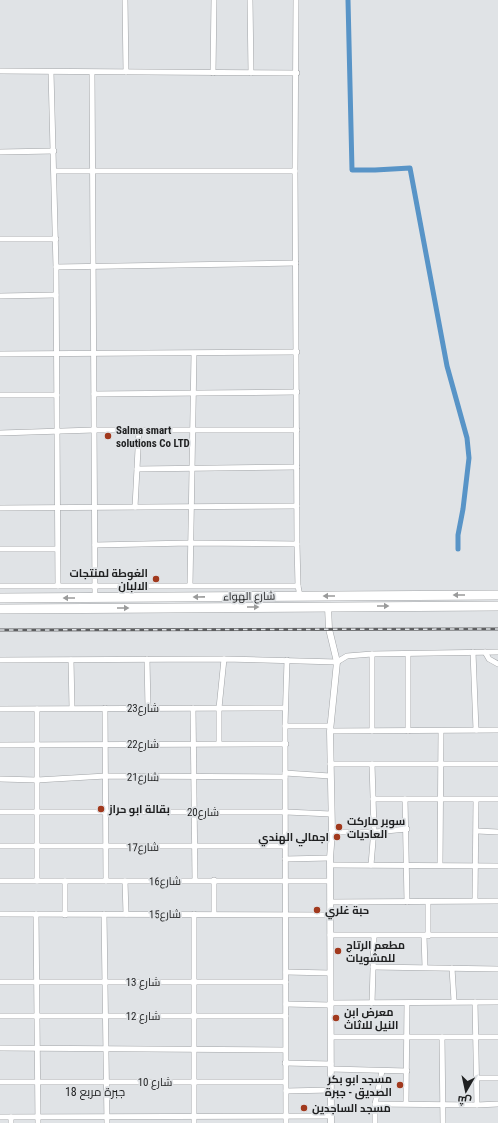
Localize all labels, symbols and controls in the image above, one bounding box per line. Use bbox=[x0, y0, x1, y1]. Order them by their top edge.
place label: Salma smart solutions Co LTD bbox=[116, 424, 190, 450]
marker: Salma smart solutions Co LTD bbox=[103, 431, 113, 441]
place label: الغوطة لمنتجات الالبان bbox=[70, 567, 148, 593]
marker: الغوطة لمنتجات الالبان bbox=[151, 574, 161, 584]
street label: شارع الهواء bbox=[223, 590, 275, 604]
one-way arrow bbox=[452, 592, 465, 598]
one-way arrow bbox=[322, 593, 335, 599]
one-way arrow bbox=[192, 594, 205, 600]
one-way arrow bbox=[62, 595, 75, 601]
one-way arrow bbox=[377, 603, 390, 609]
one-way arrow bbox=[247, 604, 260, 610]
one-way arrow bbox=[117, 605, 130, 611]
street label: شارع23 bbox=[127, 702, 159, 716]
street label: شارع22 bbox=[127, 738, 159, 752]
street label: شارع21 bbox=[127, 771, 159, 785]
place label: بقالة ابو حراز bbox=[108, 803, 170, 817]
marker: بقالة ابو حراز bbox=[96, 804, 106, 814]
street label: شارع20 bbox=[187, 806, 219, 820]
place label: سوبر ماركت العاديات bbox=[347, 815, 405, 841]
marker: سوبر ماركت العاديات bbox=[334, 822, 344, 832]
place label: اجمالي الهندي bbox=[258, 831, 329, 847]
marker: اجمالي الهندي bbox=[332, 832, 342, 842]
street label: شارع17 bbox=[127, 841, 159, 855]
street label: شارع16 bbox=[149, 875, 181, 889]
place label: حبة غلري bbox=[325, 904, 369, 920]
marker: حبة غلري bbox=[312, 905, 322, 915]
street label: شارع15 bbox=[149, 908, 181, 922]
place label: مطعم الرتاج للمشويات bbox=[346, 939, 405, 966]
marker: مطعم الرتاج للمشويات bbox=[333, 946, 343, 956]
street label: شارع 13 bbox=[126, 976, 160, 990]
place label: معرض ابن النيل للاثاث bbox=[344, 1006, 398, 1032]
street label: شارع 12 bbox=[126, 1010, 160, 1024]
marker: معرض ابن النيل للاثاث bbox=[331, 1013, 341, 1023]
north arrow bbox=[446, 1071, 486, 1111]
place label: مسجد ابو بكر الصديق - جبرة bbox=[325, 1073, 392, 1100]
street label: شارع 10 bbox=[138, 1076, 172, 1090]
marker: مسجد ابو بكر الصديق - جبرة bbox=[395, 1080, 405, 1090]
district label: جبرة مربع 18 bbox=[65, 1085, 125, 1100]
text: ش bbox=[457, 1093, 473, 1108]
place label: مسجد الساجدين bbox=[312, 1102, 391, 1115]
marker: مسجد الساجدين bbox=[299, 1103, 309, 1113]

